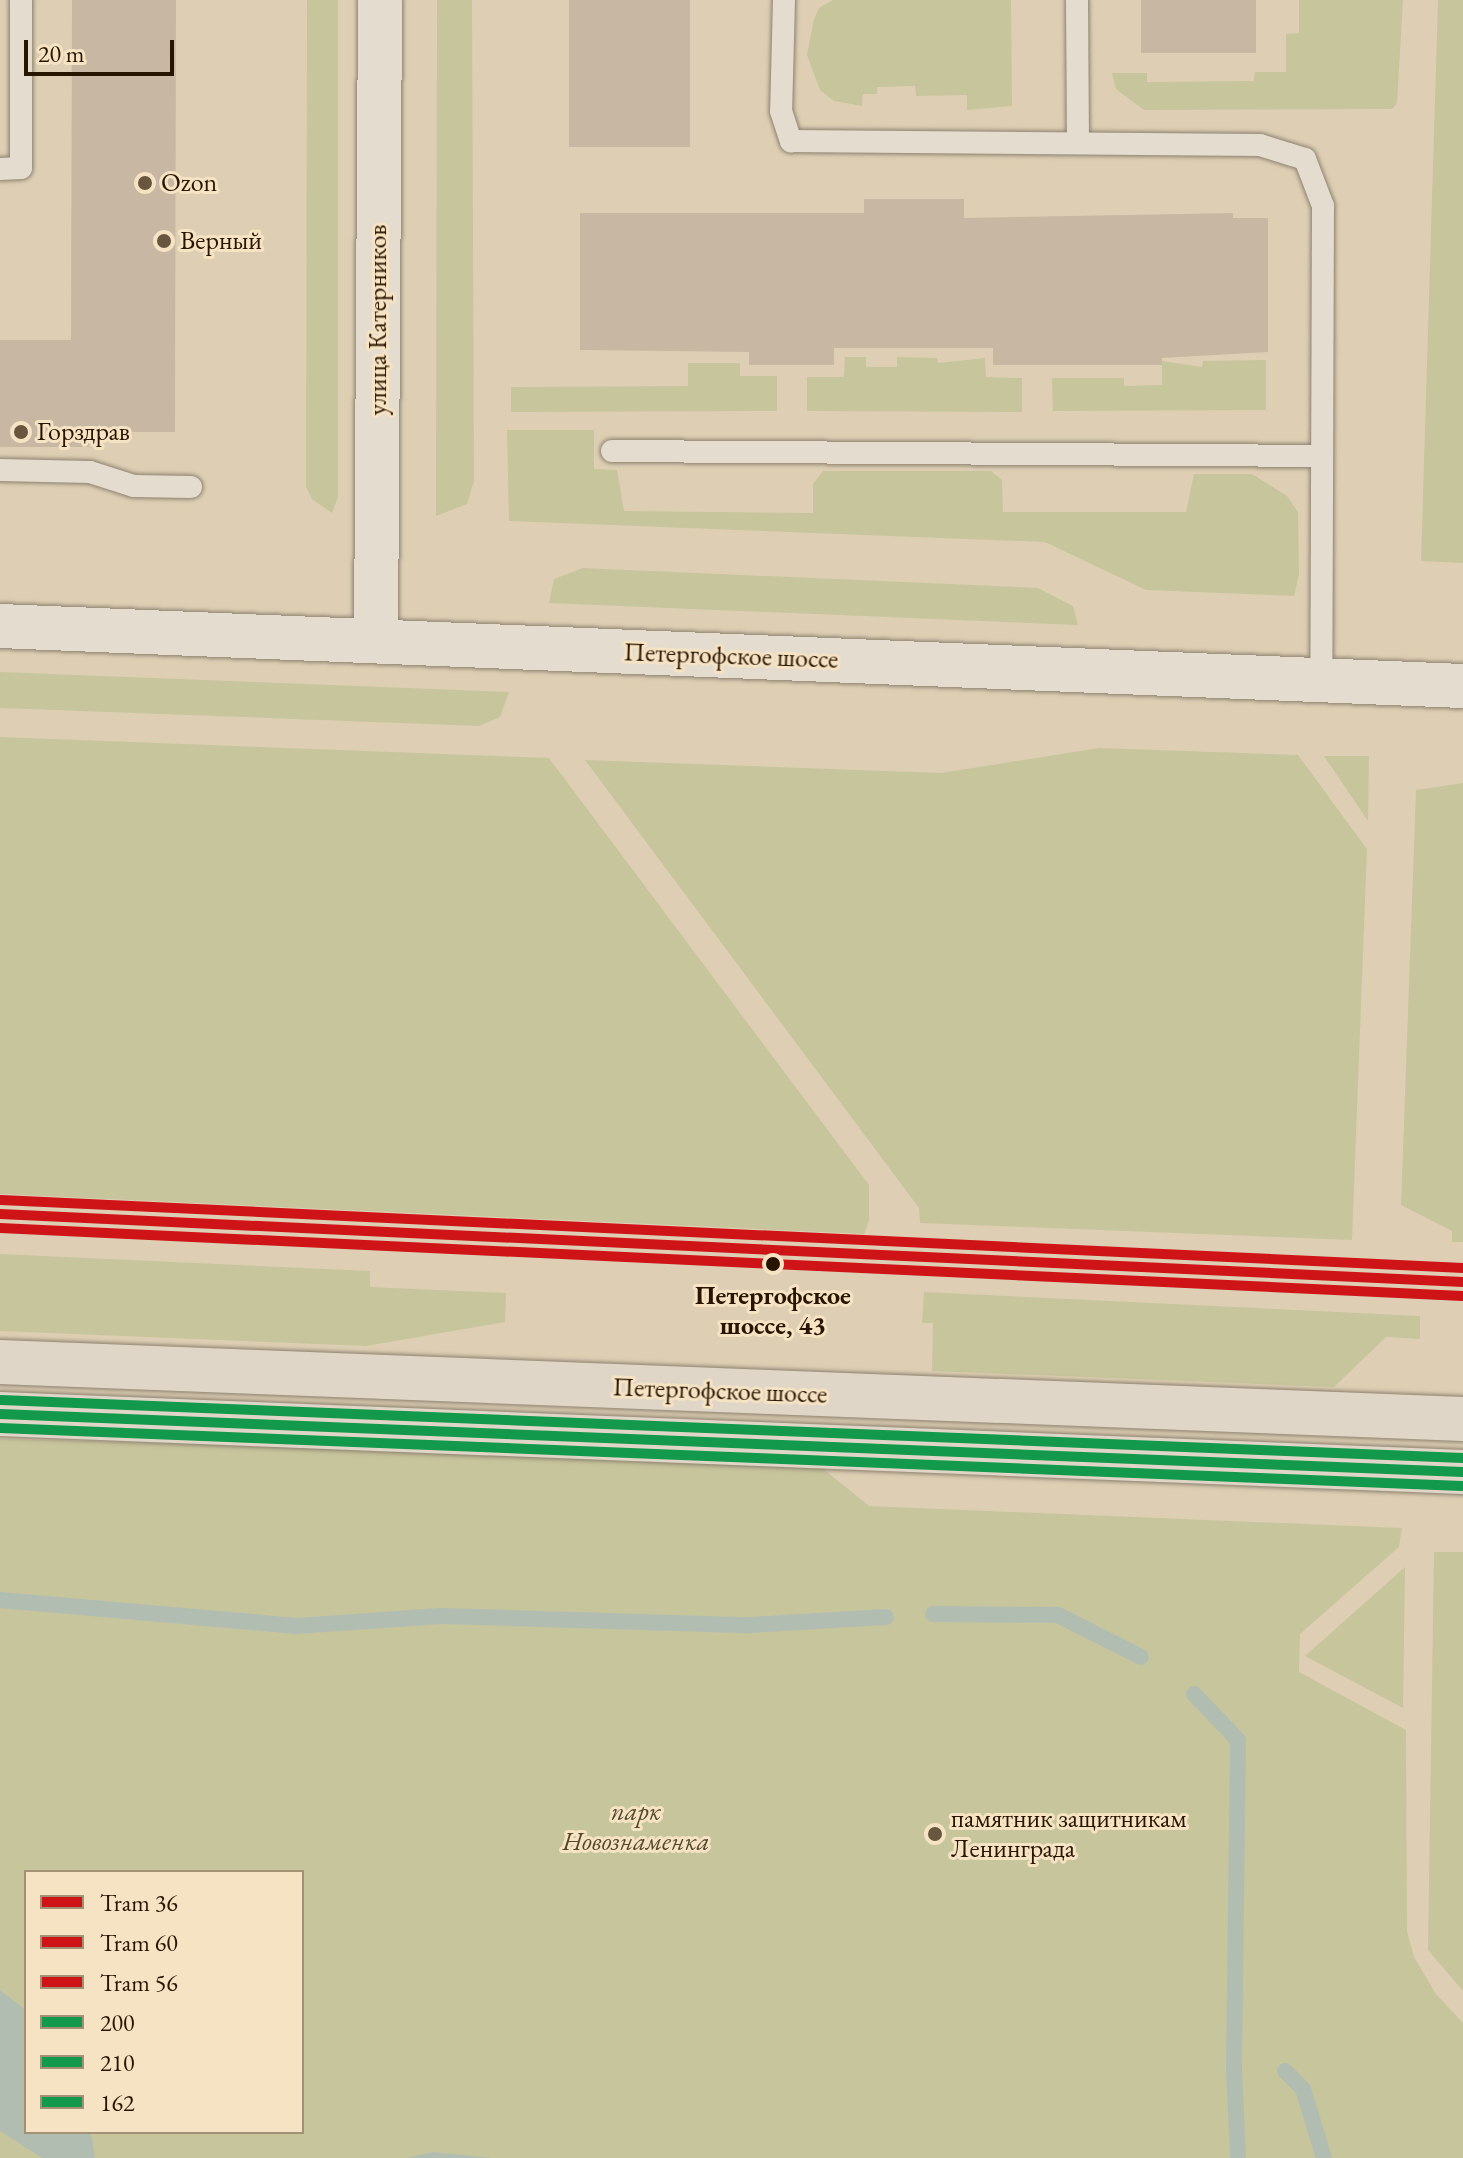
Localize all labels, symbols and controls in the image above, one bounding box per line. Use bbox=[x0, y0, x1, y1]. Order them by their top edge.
scale bar bbox=[28, 24, 178, 74]
text: 20 m bbox=[38, 38, 85, 69]
place label: Ozon bbox=[161, 167, 217, 199]
marker: Ozon bbox=[136, 174, 154, 192]
place label: Верный bbox=[180, 225, 262, 257]
street label: улица Катерников bbox=[362, 225, 394, 415]
marker: Верный bbox=[155, 232, 173, 250]
place label: Горздрав bbox=[37, 416, 130, 448]
marker: Горздрав bbox=[12, 423, 30, 441]
street label: Петергофское шоссе bbox=[623, 637, 839, 675]
marker: Петергофское шоссе, 43 bbox=[760, 1251, 786, 1277]
place label: Петергофское шоссе, 43 bbox=[695, 1280, 851, 1342]
street label: Петергофское шоссе bbox=[612, 1372, 828, 1410]
park label: парк Новознаменка bbox=[562, 1796, 710, 1858]
place label: памятник защитникам Ленинграда bbox=[951, 1803, 1187, 1864]
marker: памятник защитникам Ленинграда bbox=[926, 1825, 944, 1843]
legend bbox=[24, 1870, 304, 2134]
text: Tram 36 bbox=[100, 1887, 178, 1918]
text: Tram 60 bbox=[100, 1927, 178, 1958]
text: Tram 56 bbox=[100, 1967, 178, 1998]
text: 200 bbox=[100, 2007, 135, 2038]
text: 210 bbox=[100, 2047, 135, 2078]
text: 162 bbox=[100, 2087, 135, 2118]

